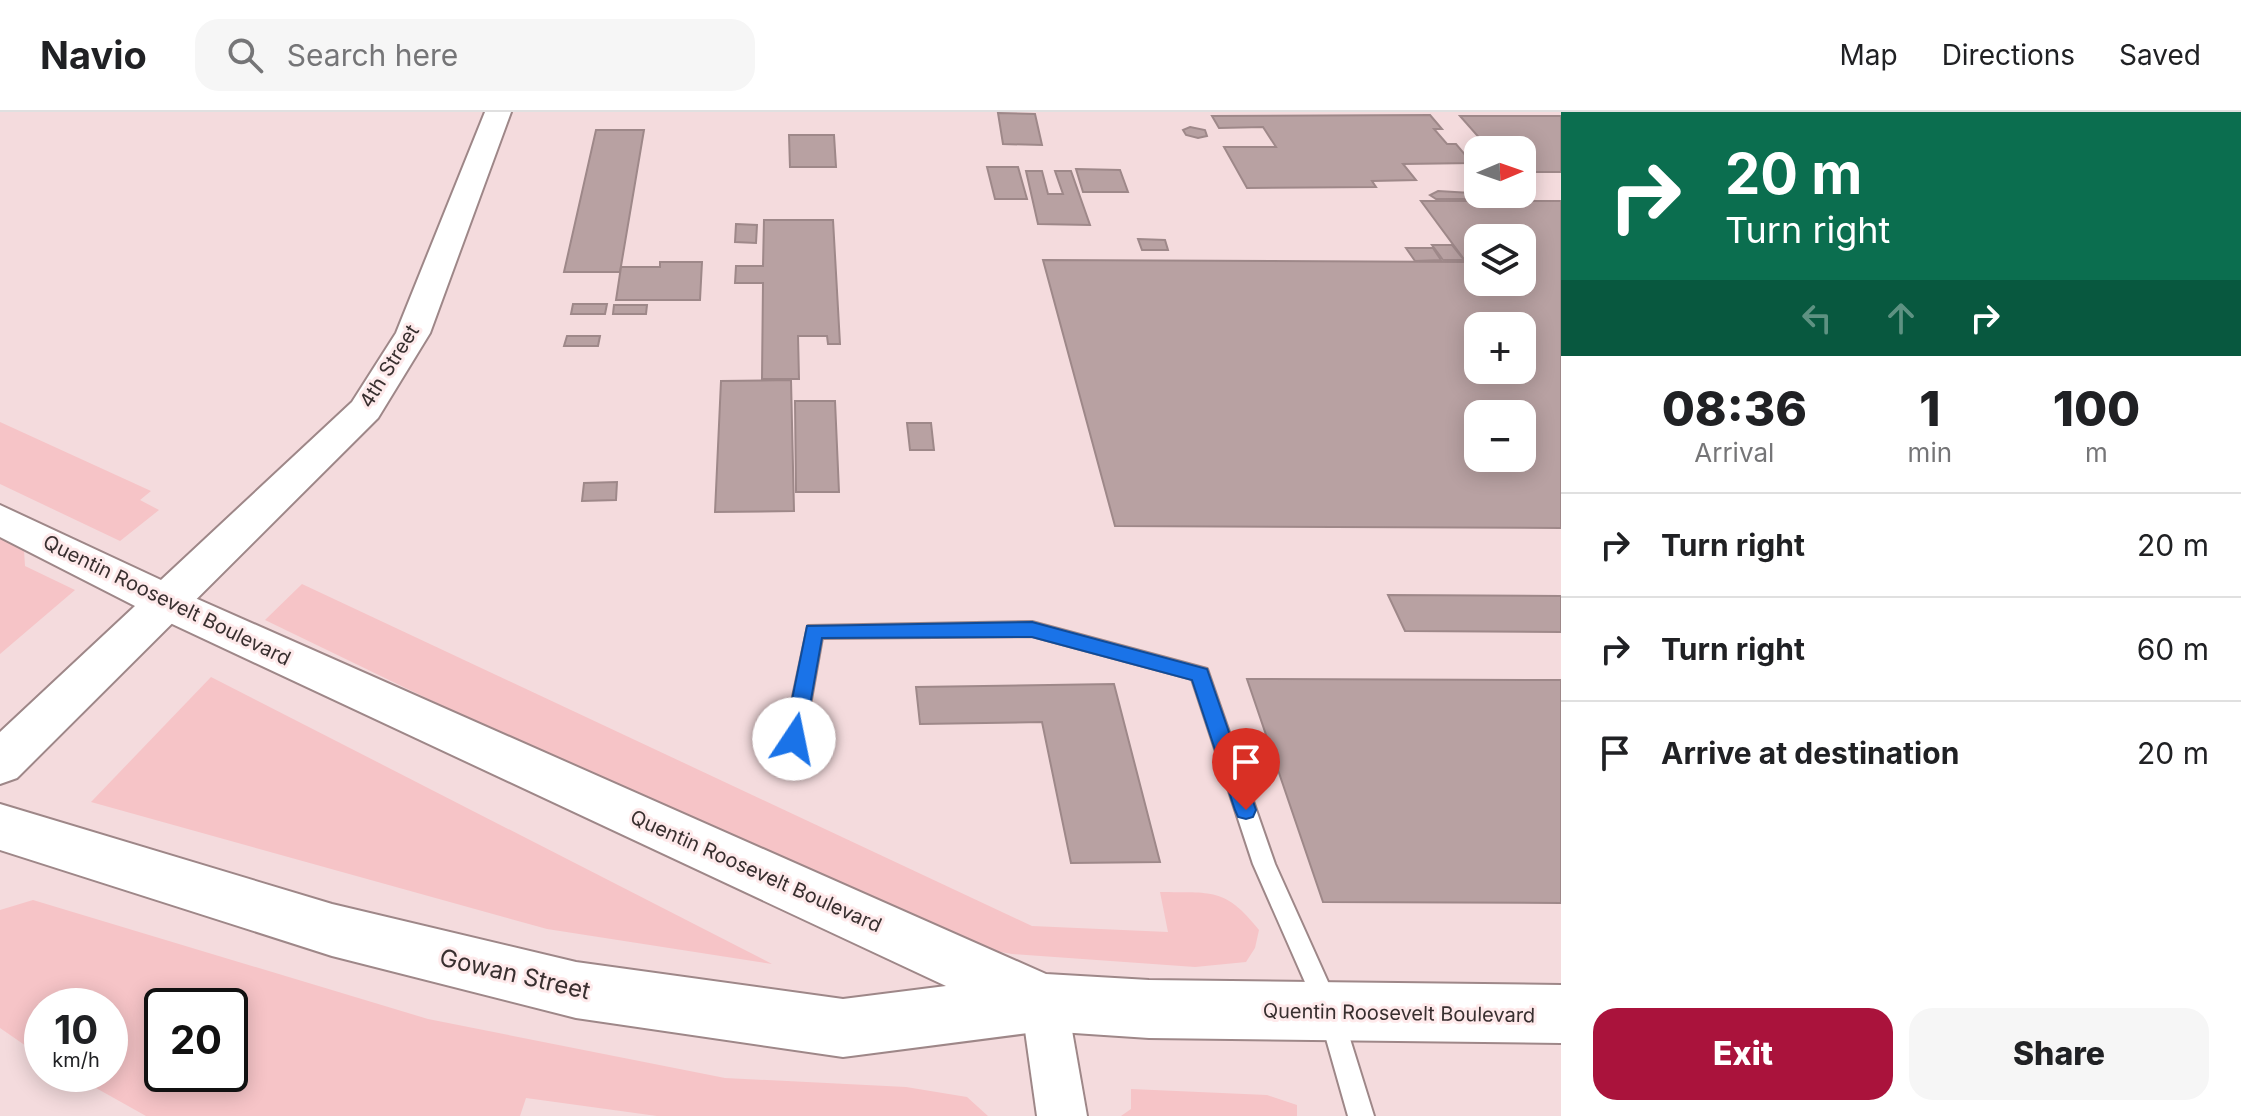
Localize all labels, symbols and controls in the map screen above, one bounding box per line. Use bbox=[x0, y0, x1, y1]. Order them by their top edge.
search box bbox=[195, 19, 755, 91]
text: Navio bbox=[40, 32, 147, 78]
icon: search bbox=[223, 33, 267, 77]
text: Search here bbox=[287, 37, 458, 73]
text: Map bbox=[1839, 38, 1898, 72]
text: Directions bbox=[1942, 38, 2075, 72]
text: Saved bbox=[2119, 38, 2201, 72]
north arrow bbox=[1464, 136, 1536, 208]
map controls bbox=[1464, 136, 1536, 472]
text: 20 m bbox=[1725, 140, 1862, 208]
icon: right bbox=[1593, 144, 1697, 248]
text: Turn right bbox=[1725, 208, 1890, 252]
button: layers bbox=[1464, 224, 1536, 296]
icon: left bbox=[1795, 296, 1839, 340]
icon: ahead bbox=[1879, 296, 1923, 340]
icon: right bbox=[1963, 296, 2007, 340]
button: + bbox=[1464, 312, 1536, 384]
street label: 4th Street bbox=[354, 320, 424, 412]
text: 08:36 bbox=[1662, 379, 1807, 438]
text: 1 bbox=[1919, 379, 1940, 438]
text: 100 bbox=[2053, 379, 2140, 438]
button: − bbox=[1464, 400, 1536, 472]
text: Arrival bbox=[1694, 437, 1774, 468]
text: min bbox=[1908, 437, 1952, 468]
text: m bbox=[2085, 437, 2108, 468]
icon: right bbox=[1593, 523, 1637, 567]
text: Turn right bbox=[1661, 527, 1805, 563]
text: 20 m bbox=[2137, 527, 2209, 563]
street label: Quentin Roosevelt Boulevard bbox=[39, 529, 295, 671]
icon: right bbox=[1593, 627, 1637, 671]
text: Turn right bbox=[1661, 631, 1805, 667]
text: 60 m bbox=[2137, 631, 2209, 667]
position arrow bbox=[752, 697, 836, 781]
pin bbox=[1212, 728, 1280, 810]
icon: arrive bbox=[1593, 731, 1637, 775]
text: Arrive at destination bbox=[1661, 735, 1959, 771]
text: 20 m bbox=[2137, 735, 2209, 771]
icon: arrive bbox=[1224, 740, 1268, 784]
street label: Quentin Roosevelt Boulevard bbox=[627, 805, 885, 937]
street label: Gowan Street bbox=[437, 943, 593, 1005]
speed limit sign: 20 bbox=[144, 988, 248, 1092]
street label: Quentin Roosevelt Boulevard bbox=[1263, 999, 1535, 1027]
text: 10 bbox=[54, 1005, 98, 1054]
button: Exit bbox=[1593, 1008, 1893, 1100]
button: Share bbox=[1909, 1008, 2209, 1100]
text: km/h bbox=[52, 1048, 100, 1072]

